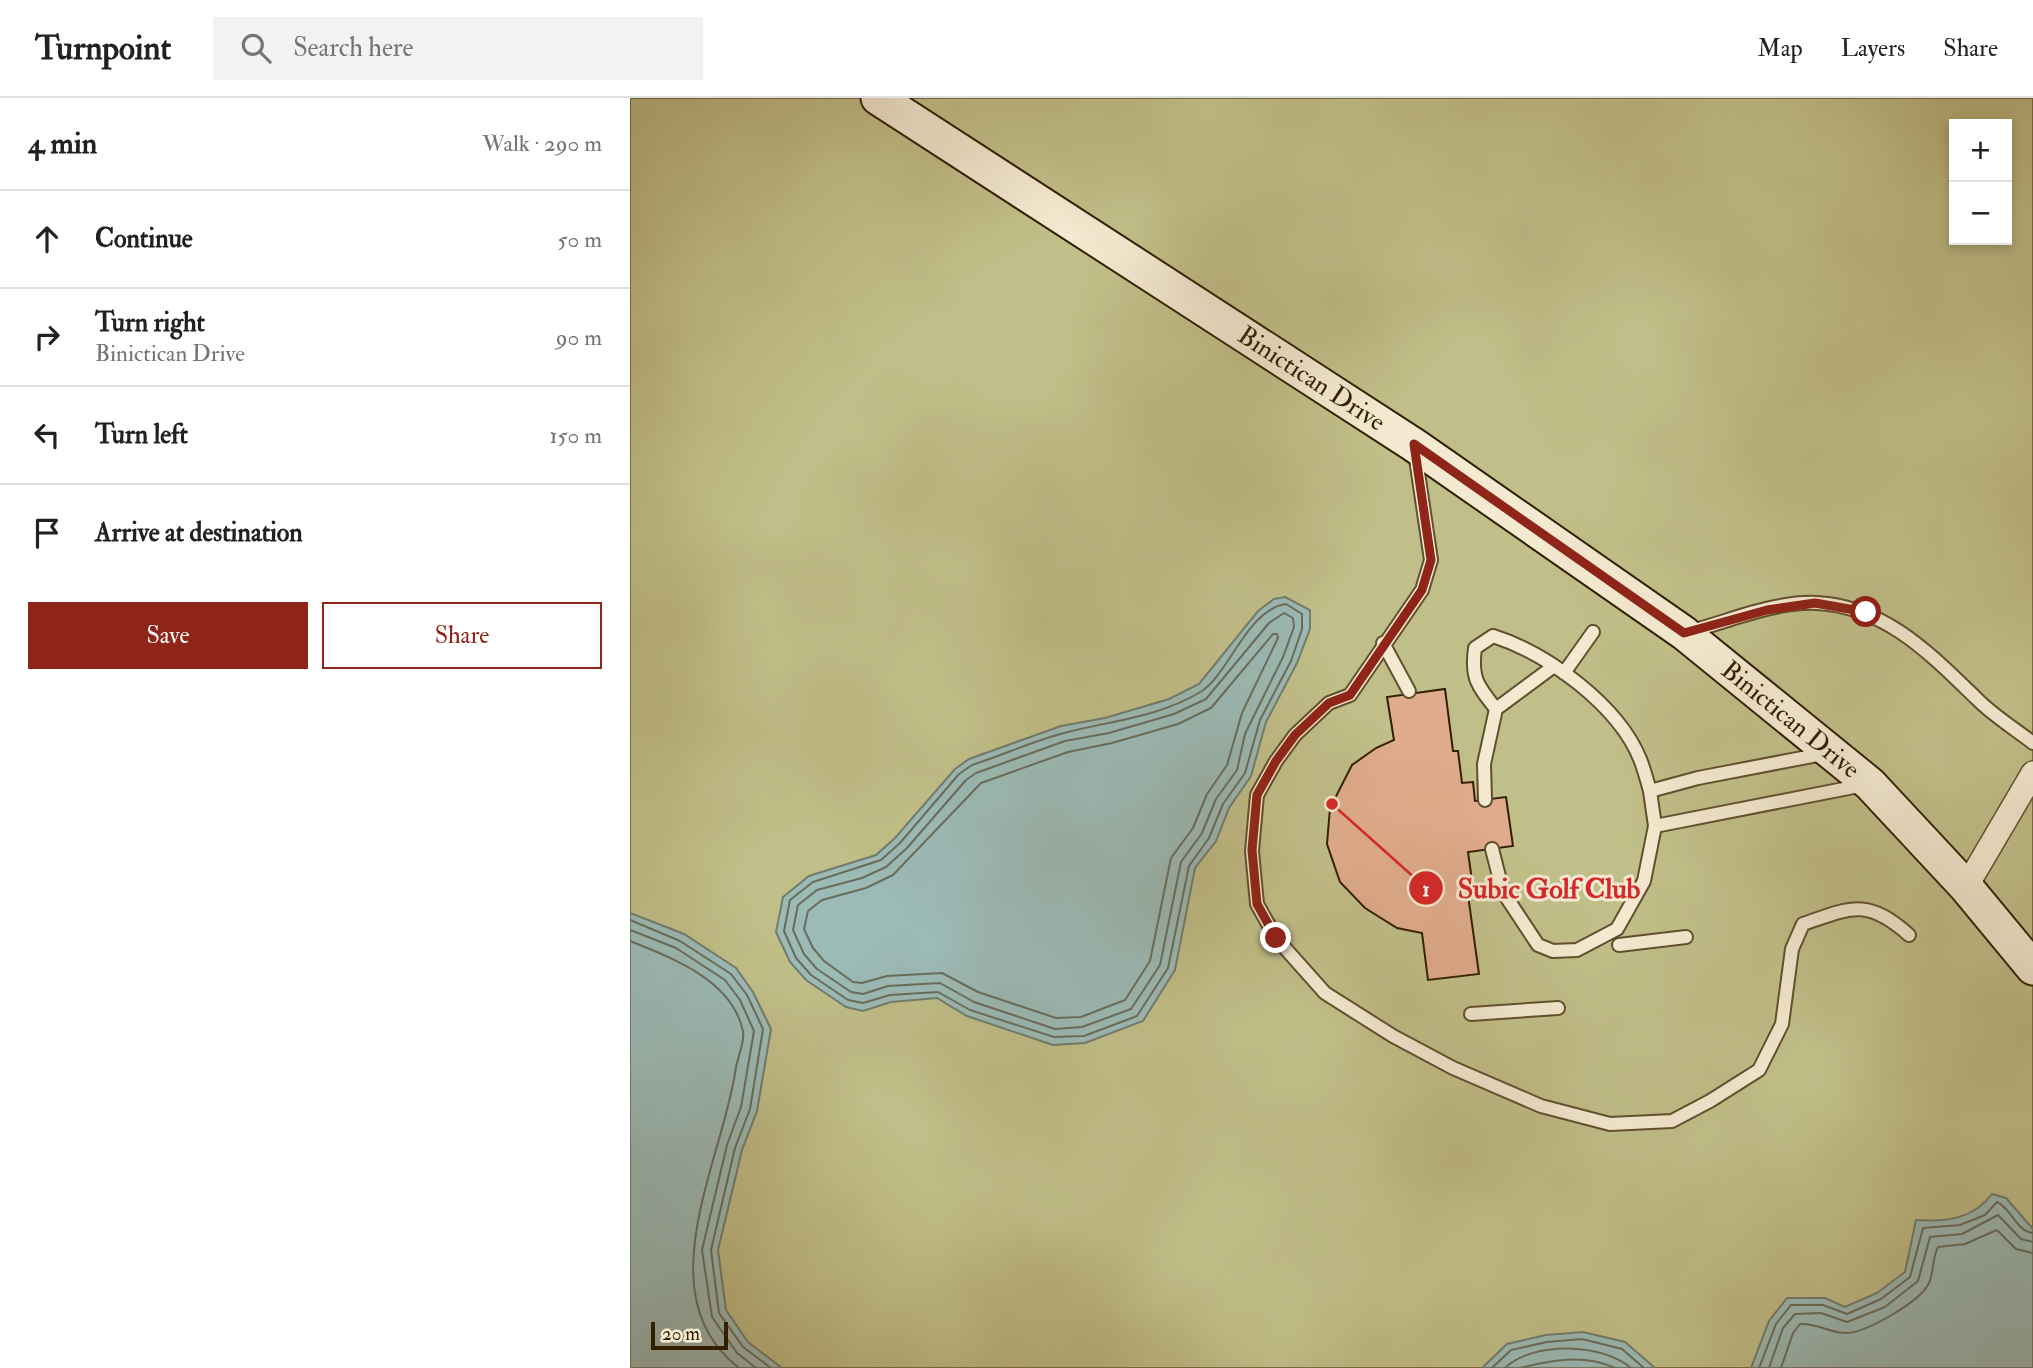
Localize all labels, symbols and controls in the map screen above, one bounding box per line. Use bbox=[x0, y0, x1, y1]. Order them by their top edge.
search box bbox=[213, 17, 703, 80]
text: Turnpoint bbox=[35, 28, 171, 69]
icon: search bbox=[237, 29, 275, 67]
text: Search here bbox=[293, 32, 413, 64]
text: Map bbox=[1758, 33, 1803, 64]
text: Layers bbox=[1841, 33, 1905, 64]
text: Share bbox=[1943, 33, 1998, 64]
map controls bbox=[1949, 119, 2012, 245]
button: + bbox=[1949, 119, 2012, 182]
text: 4 min bbox=[28, 125, 97, 162]
text: Walk · 290 m bbox=[482, 129, 602, 158]
button: − bbox=[1949, 182, 2012, 245]
icon: ahead bbox=[28, 220, 66, 258]
text: Continue bbox=[95, 223, 193, 255]
text: 50 m bbox=[558, 225, 602, 254]
text: Turn right bbox=[95, 307, 205, 339]
icon: right bbox=[28, 318, 66, 356]
street label: Binictican Drive bbox=[1232, 319, 1391, 438]
text: 90 m bbox=[556, 323, 602, 352]
text: Binictican Drive bbox=[95, 339, 245, 368]
icon: left bbox=[28, 416, 66, 454]
text: Turn left bbox=[95, 419, 188, 451]
text: 150 m bbox=[549, 421, 602, 450]
icon: arrive bbox=[28, 514, 66, 552]
text: Arrive at destination bbox=[95, 517, 303, 549]
route start bbox=[1850, 596, 1881, 627]
button: Save bbox=[28, 602, 308, 669]
button: Share bbox=[322, 602, 602, 669]
street label: Binictican Drive bbox=[1715, 654, 1866, 786]
callout: Subic Golf Club bbox=[1409, 864, 1654, 913]
text: Subic Golf Club bbox=[1458, 872, 1641, 907]
text: 1 bbox=[1422, 876, 1430, 903]
route end bbox=[1260, 922, 1291, 953]
scale bar bbox=[651, 1319, 728, 1351]
text: 20 m bbox=[662, 1322, 700, 1346]

